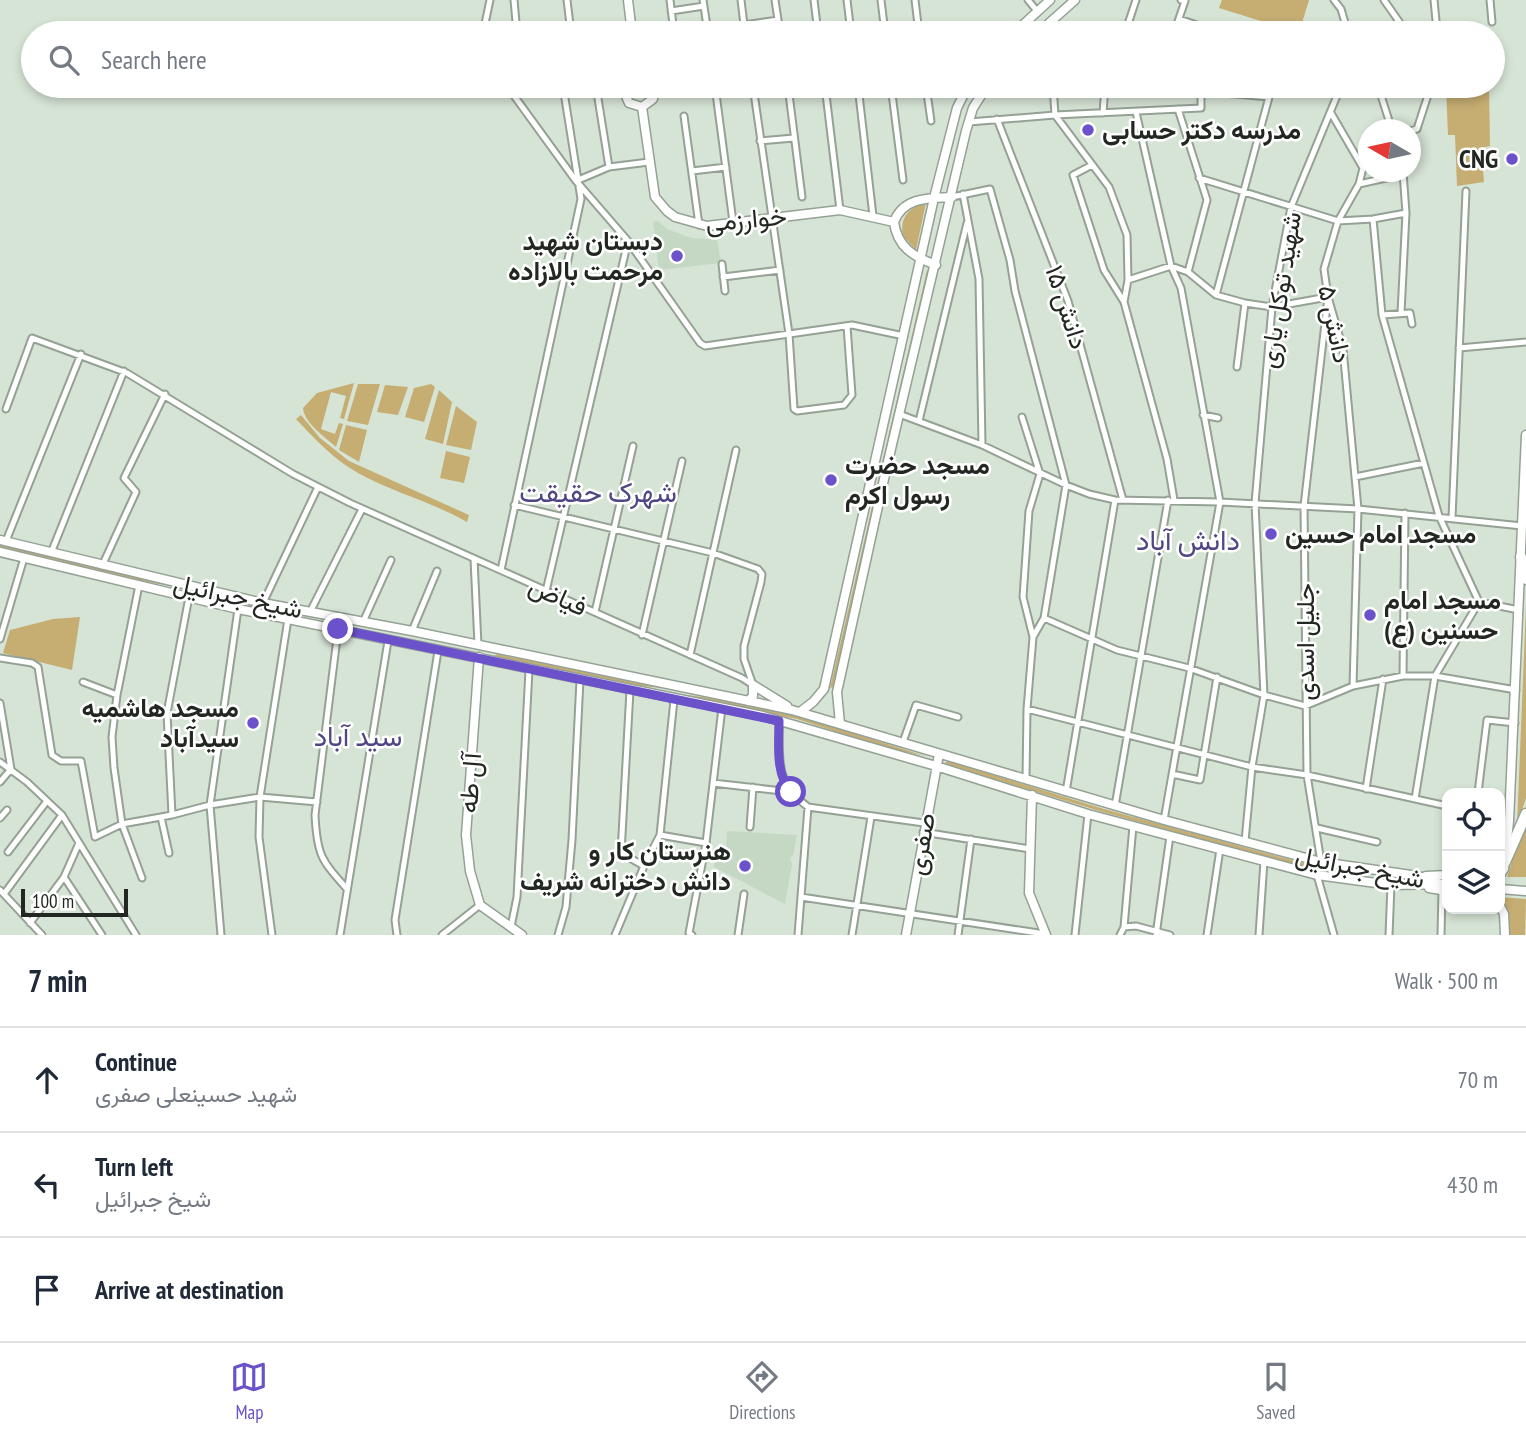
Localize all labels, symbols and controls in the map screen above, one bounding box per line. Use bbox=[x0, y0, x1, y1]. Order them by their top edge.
search box bbox=[21, 21, 1505, 98]
icon: search bbox=[45, 41, 83, 79]
text: Search here bbox=[101, 43, 207, 76]
place label: مدرسه دکتر حسابی bbox=[1102, 113, 1301, 146]
north arrow bbox=[1358, 119, 1421, 182]
marker: مدرسه دکتر حسابی bbox=[1080, 122, 1096, 138]
place label: CNG bbox=[1459, 142, 1498, 175]
marker: CNG bbox=[1504, 151, 1520, 167]
street label: خوارزمی bbox=[704, 199, 788, 238]
street label: شهید توکل یاری bbox=[1251, 209, 1308, 371]
place label: دبستان شهید مرحمت بالازاده bbox=[508, 224, 663, 287]
marker: دبستان شهید مرحمت بالازاده bbox=[669, 248, 685, 264]
street label: دانش ۱۵ bbox=[1038, 261, 1097, 353]
street label: دانش ۵ bbox=[1311, 282, 1360, 366]
place label: مسجد حضرت رسول اکرم bbox=[845, 448, 990, 512]
marker: مسجد حضرت رسول اکرم bbox=[823, 472, 839, 488]
district label: شهرک حقیقت bbox=[519, 473, 677, 510]
place label: مسجد امام حسین bbox=[1285, 517, 1476, 551]
district label: دانش آباد bbox=[1136, 521, 1240, 558]
marker: مسجد امام حسین bbox=[1263, 526, 1279, 542]
street label: شیخ جبرائیل bbox=[170, 566, 306, 627]
street label: فیاض bbox=[524, 568, 593, 623]
street label: جلیل اسدی bbox=[1288, 583, 1321, 701]
place label: مسجد امام حسنین (ع) bbox=[1384, 583, 1501, 648]
marker: مسجد امام حسنین (ع) bbox=[1362, 607, 1378, 623]
route end bbox=[322, 613, 353, 644]
place label: مسجد هاشمیه سیدآباد bbox=[81, 691, 239, 754]
marker: مسجد هاشمیه سیدآباد bbox=[245, 715, 261, 731]
district label: سید آباد bbox=[314, 717, 402, 754]
street label: آل طه bbox=[451, 750, 488, 814]
route start bbox=[775, 776, 806, 807]
map controls bbox=[1442, 788, 1505, 914]
button: locate bbox=[1442, 788, 1505, 851]
street label: صفری bbox=[899, 810, 942, 878]
place label: هنرستان کار و دانش دخترانه شریف bbox=[520, 834, 731, 897]
street label: شیخ جبرائیل bbox=[1292, 838, 1428, 897]
button: layers bbox=[1442, 851, 1505, 914]
marker: هنرستان کار و دانش دخترانه شریف bbox=[737, 858, 753, 874]
scale bar bbox=[21, 886, 128, 918]
text: 100 m bbox=[32, 889, 74, 913]
text: 7 min bbox=[28, 961, 87, 1000]
text: Walk · 500 m bbox=[1395, 966, 1498, 995]
text: Continue bbox=[95, 1045, 177, 1078]
icon: ahead bbox=[28, 1061, 66, 1099]
text: 70 m bbox=[1457, 1065, 1498, 1094]
text: شهید حسینعلی صفری bbox=[95, 1079, 297, 1108]
text: Turn left bbox=[95, 1150, 173, 1183]
icon: left bbox=[28, 1166, 66, 1204]
text: 430 m bbox=[1447, 1170, 1498, 1199]
text: شیخ جبرائیل bbox=[95, 1184, 211, 1213]
icon: arrive bbox=[28, 1271, 66, 1309]
text: Arrive at destination bbox=[95, 1273, 284, 1306]
tab: Map bbox=[230, 1358, 268, 1424]
tab: Directions bbox=[729, 1358, 795, 1424]
tab: Saved bbox=[1256, 1358, 1296, 1424]

